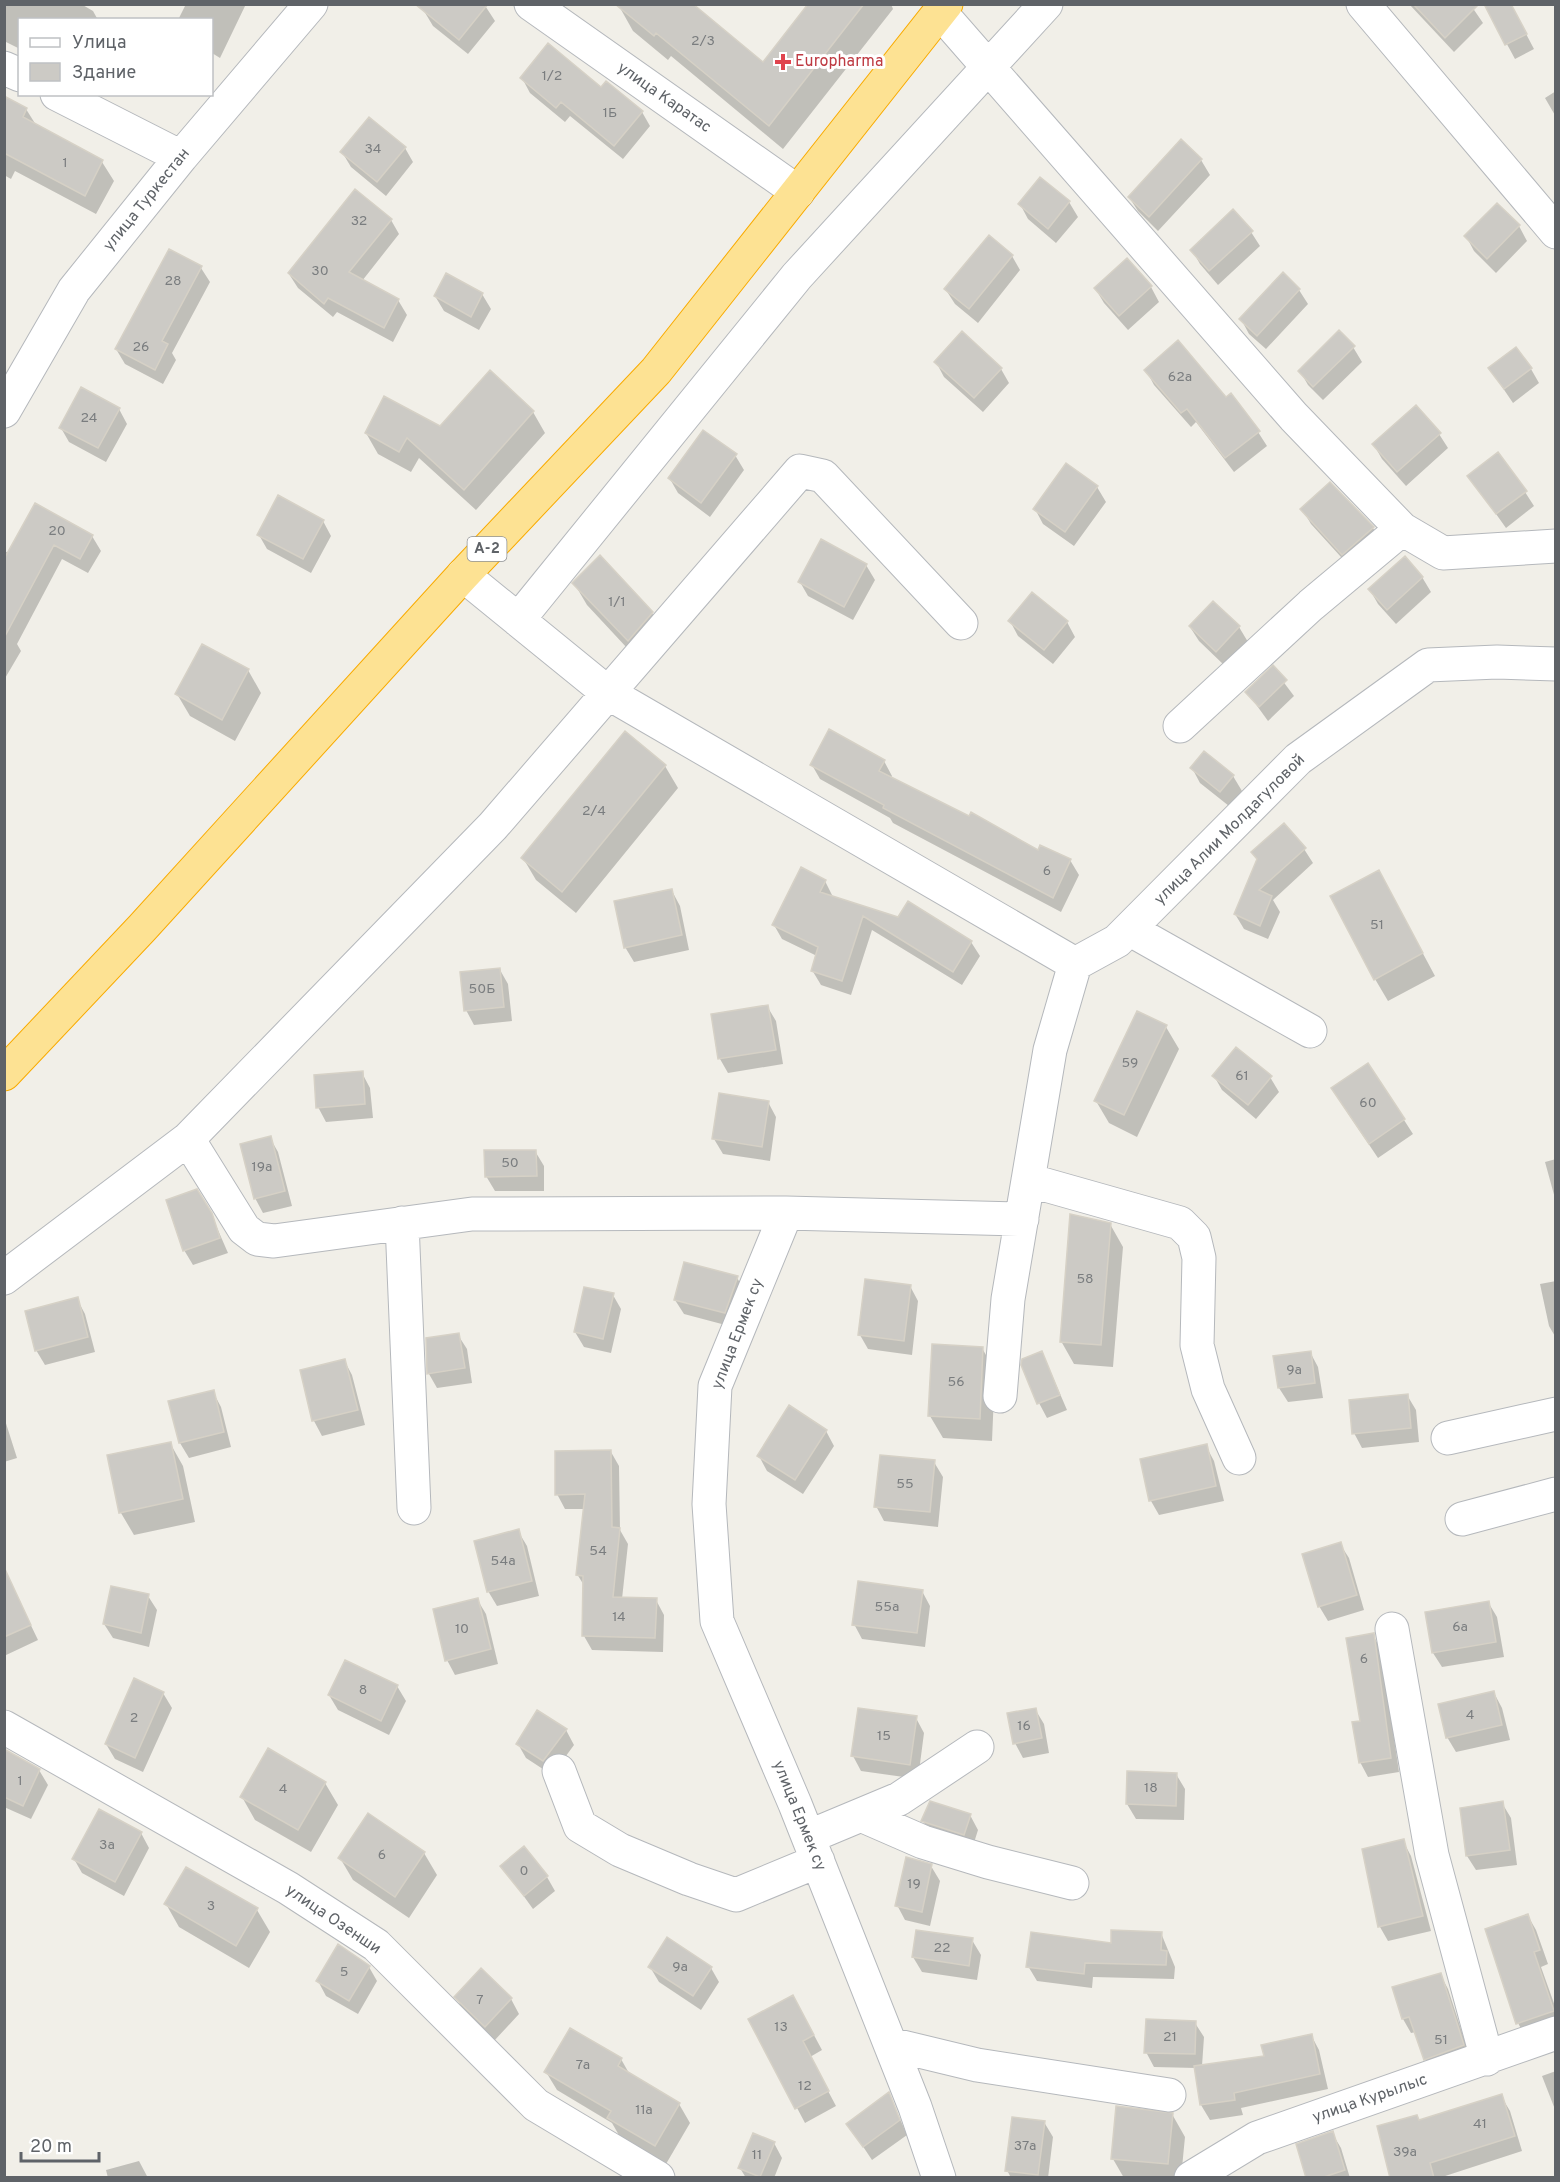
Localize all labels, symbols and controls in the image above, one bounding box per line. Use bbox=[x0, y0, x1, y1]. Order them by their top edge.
legend bbox=[18, 18, 213, 96]
text: Улица bbox=[72, 32, 126, 55]
house number: 2/3 bbox=[691, 33, 715, 50]
place label: Europharma bbox=[795, 52, 883, 72]
marker: Europharma bbox=[776, 55, 790, 69]
street label: улица Каратас bbox=[613, 58, 715, 138]
text: Здание bbox=[72, 62, 136, 85]
house number: 1/2 bbox=[542, 68, 562, 85]
house number: 1Б bbox=[603, 105, 617, 122]
house number: 34 bbox=[364, 141, 382, 158]
street label: улица Туркестан bbox=[99, 144, 195, 256]
house number: 1 bbox=[62, 155, 68, 172]
house number: 32 bbox=[351, 213, 367, 230]
house number: 30 bbox=[311, 263, 329, 280]
house number: 28 bbox=[164, 273, 182, 290]
house number: 26 bbox=[133, 339, 149, 356]
house number: 62а bbox=[1168, 369, 1192, 386]
house number: 24 bbox=[80, 410, 98, 427]
house number: 20 bbox=[48, 523, 66, 540]
road number: A-2 bbox=[468, 537, 506, 561]
house number: 1/1 bbox=[608, 594, 626, 611]
street label: улица Алии Молдагуловой bbox=[1150, 750, 1310, 910]
house number: 2/4 bbox=[582, 803, 606, 820]
house number: 6 bbox=[1043, 863, 1051, 880]
house number: 51 bbox=[1370, 917, 1384, 934]
house number: 50Б bbox=[469, 981, 495, 998]
house number: 59 bbox=[1122, 1055, 1138, 1072]
house number: 61 bbox=[1235, 1068, 1249, 1085]
house number: 60 bbox=[1359, 1095, 1377, 1112]
house number: 50 bbox=[501, 1155, 519, 1172]
house number: 19а bbox=[252, 1159, 272, 1176]
house number: 58 bbox=[1076, 1271, 1094, 1288]
street label: улица Ермек су bbox=[708, 1276, 768, 1392]
house number: 9а bbox=[1286, 1362, 1302, 1379]
house number: 56 bbox=[947, 1374, 965, 1391]
house number: 55 bbox=[896, 1476, 914, 1493]
house number: 54 bbox=[589, 1543, 607, 1560]
house number: 54а bbox=[490, 1553, 516, 1570]
house number: 55а bbox=[875, 1599, 899, 1616]
house number: 14 bbox=[612, 1609, 626, 1626]
house number: 6а bbox=[1452, 1619, 1468, 1636]
house number: 10 bbox=[455, 1621, 469, 1638]
house number: 6 bbox=[1360, 1651, 1368, 1668]
house number: 8 bbox=[359, 1682, 367, 1699]
house number: 4 bbox=[1466, 1707, 1474, 1724]
house number: 2 bbox=[130, 1710, 138, 1727]
house number: 16 bbox=[1017, 1718, 1031, 1735]
house number: 15 bbox=[877, 1728, 891, 1745]
street label: улица Ермек су bbox=[768, 1758, 830, 1874]
house number: 1 bbox=[17, 1773, 23, 1790]
house number: 18 bbox=[1144, 1780, 1158, 1797]
house number: 4 bbox=[279, 1781, 287, 1798]
house number: 3а bbox=[99, 1837, 115, 1854]
house number: 6 bbox=[378, 1847, 386, 1864]
house number: 0 bbox=[520, 1863, 529, 1880]
house number: 19 bbox=[907, 1876, 921, 1893]
street label: улица Озенши bbox=[281, 1881, 385, 1959]
house number: 3 bbox=[207, 1898, 215, 1915]
house number: 22 bbox=[933, 1940, 951, 1957]
house number: 9а bbox=[672, 1959, 688, 1976]
house number: 5 bbox=[340, 1964, 348, 1981]
house number: 7 bbox=[476, 1992, 484, 2009]
house number: 13 bbox=[774, 2019, 788, 2036]
house number: 21 bbox=[1163, 2029, 1177, 2046]
house number: 51 bbox=[1434, 2032, 1448, 2049]
house number: 7а bbox=[576, 2057, 590, 2074]
street label: улица Курылыс bbox=[1310, 2070, 1430, 2128]
house number: 12 bbox=[798, 2078, 812, 2095]
house number: 11а bbox=[635, 2102, 653, 2119]
house number: 41 bbox=[1473, 2116, 1487, 2133]
scale bar bbox=[21, 2125, 99, 2163]
text: 20 m bbox=[30, 2136, 72, 2159]
house number: 37а bbox=[1014, 2138, 1036, 2155]
house number: 39а bbox=[1393, 2144, 1417, 2161]
house number: 11 bbox=[752, 2147, 762, 2164]

